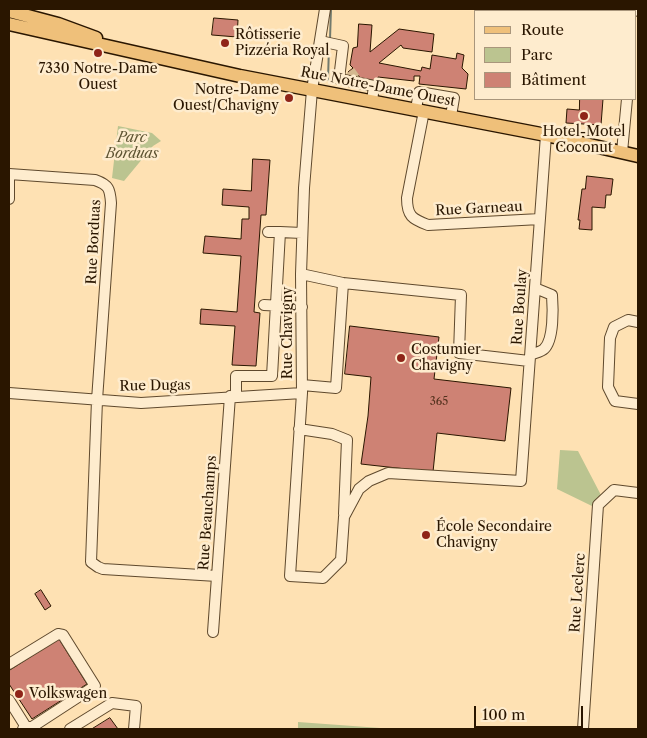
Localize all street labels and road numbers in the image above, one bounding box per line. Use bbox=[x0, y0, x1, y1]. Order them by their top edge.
street label: Rue Notre-Dame Ouest bbox=[299, 64, 457, 110]
street label: Rue Garneau bbox=[435, 198, 523, 220]
street label: Rue Borduas bbox=[83, 199, 105, 285]
street label: Rue Boulay bbox=[509, 268, 531, 346]
street label: Rue Chavigny bbox=[280, 287, 296, 379]
street label: Rue Dugas bbox=[119, 377, 191, 395]
street label: Rue Beauchamps bbox=[196, 455, 220, 571]
street label: Rue Leclerc bbox=[567, 553, 589, 633]

